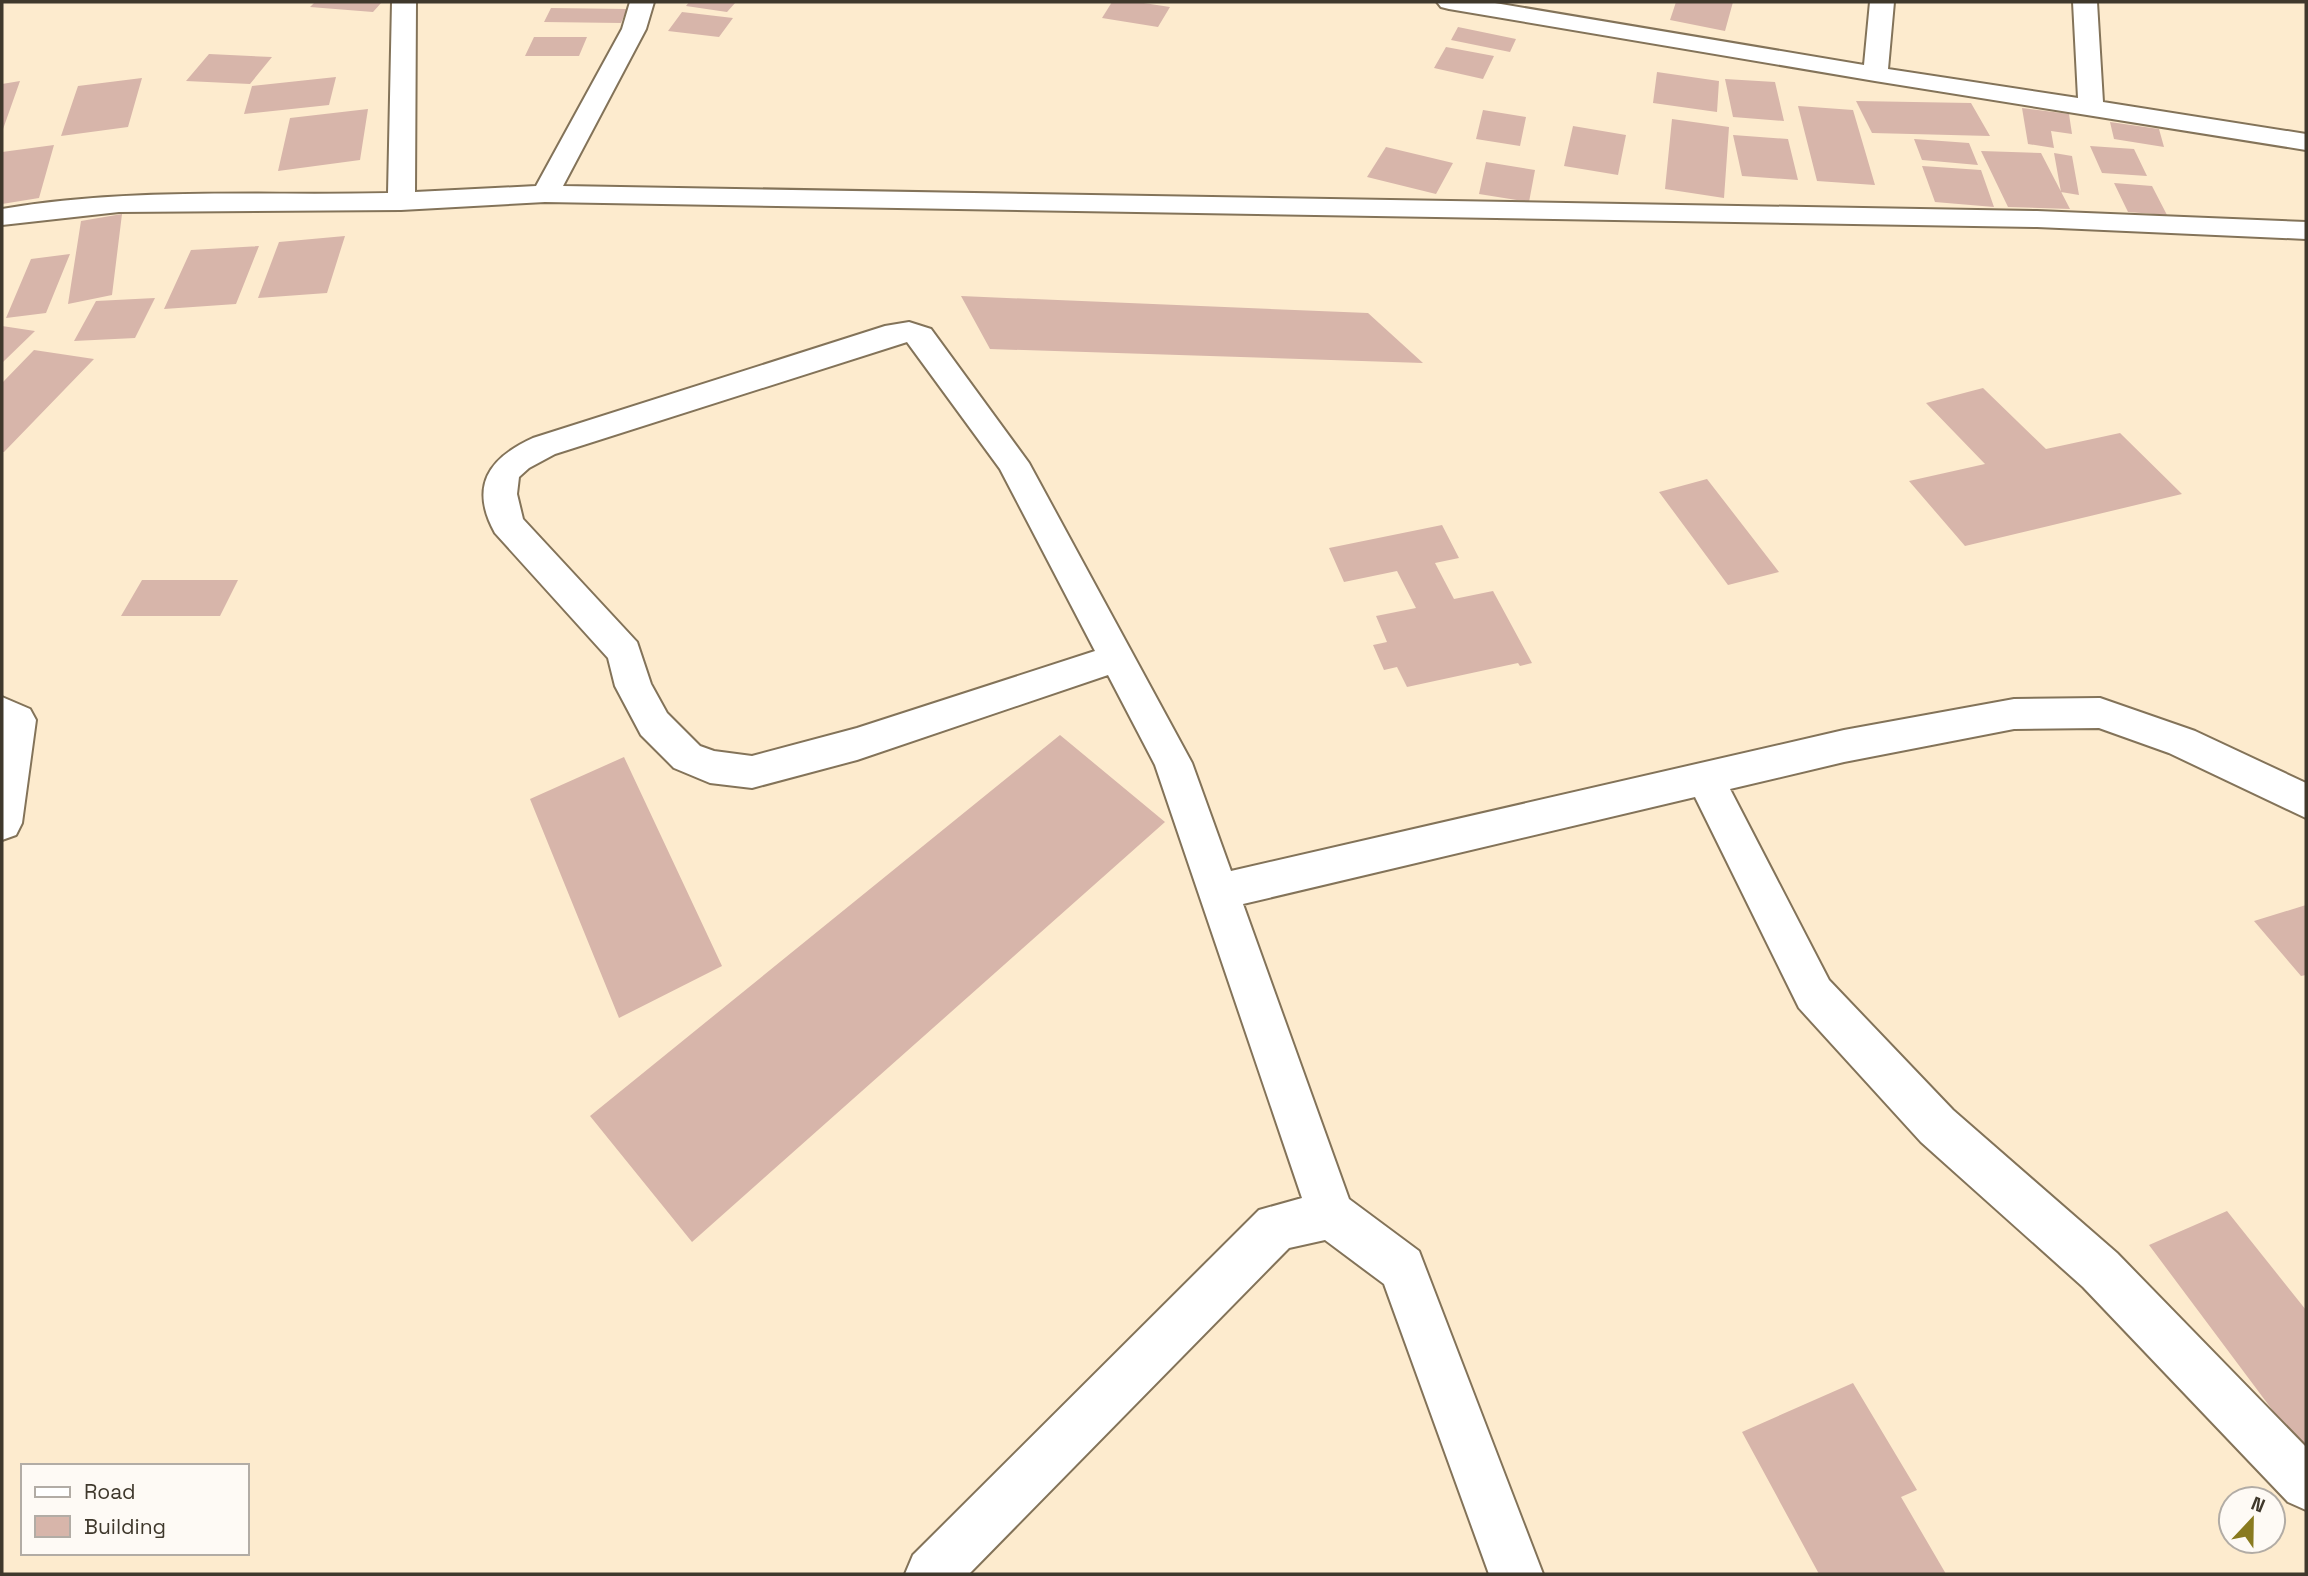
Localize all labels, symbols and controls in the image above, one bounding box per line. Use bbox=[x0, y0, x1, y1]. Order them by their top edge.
legend bbox=[21, 1464, 248, 1555]
text: Road bbox=[84, 1478, 136, 1505]
north arrow bbox=[2217, 1485, 2287, 1555]
text: N bbox=[2248, 1491, 2269, 1519]
text: Building bbox=[84, 1513, 166, 1540]

